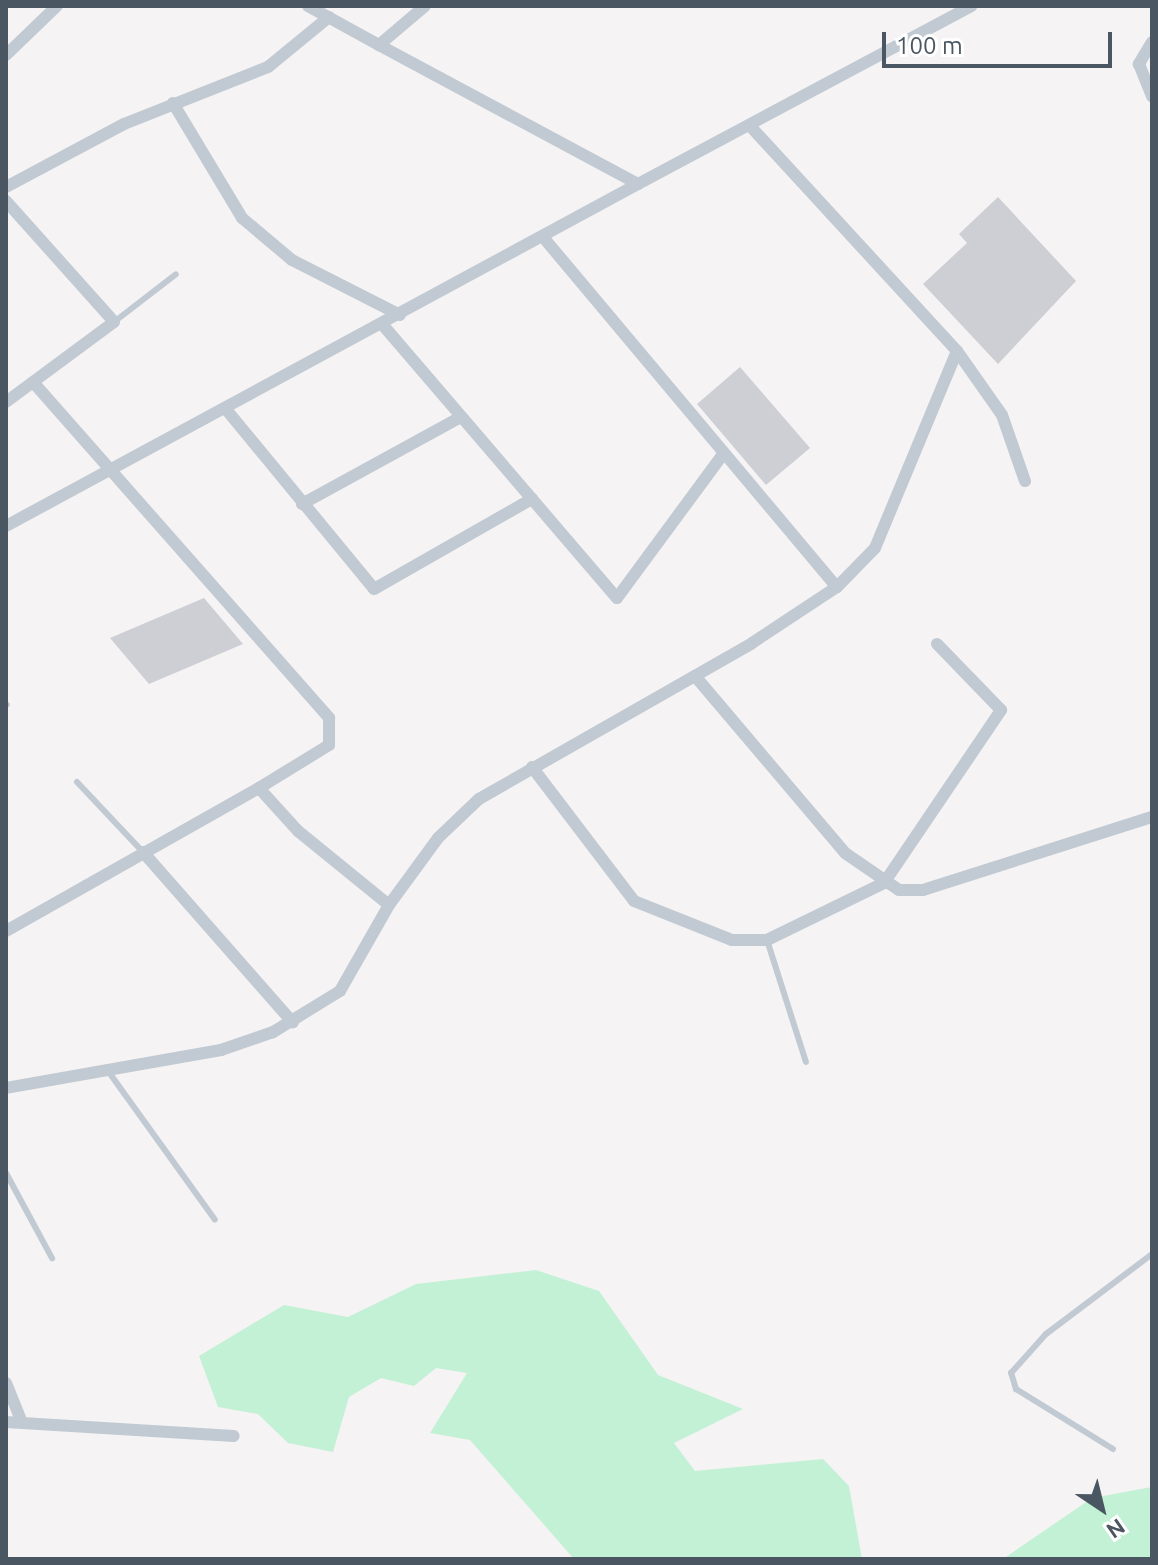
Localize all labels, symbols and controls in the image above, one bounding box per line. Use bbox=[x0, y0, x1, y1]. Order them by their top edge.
scale bar bbox=[886, 16, 1116, 66]
text: 100 m bbox=[896, 32, 963, 59]
north arrow bbox=[1062, 1469, 1142, 1549]
text: N bbox=[1102, 1514, 1130, 1544]

